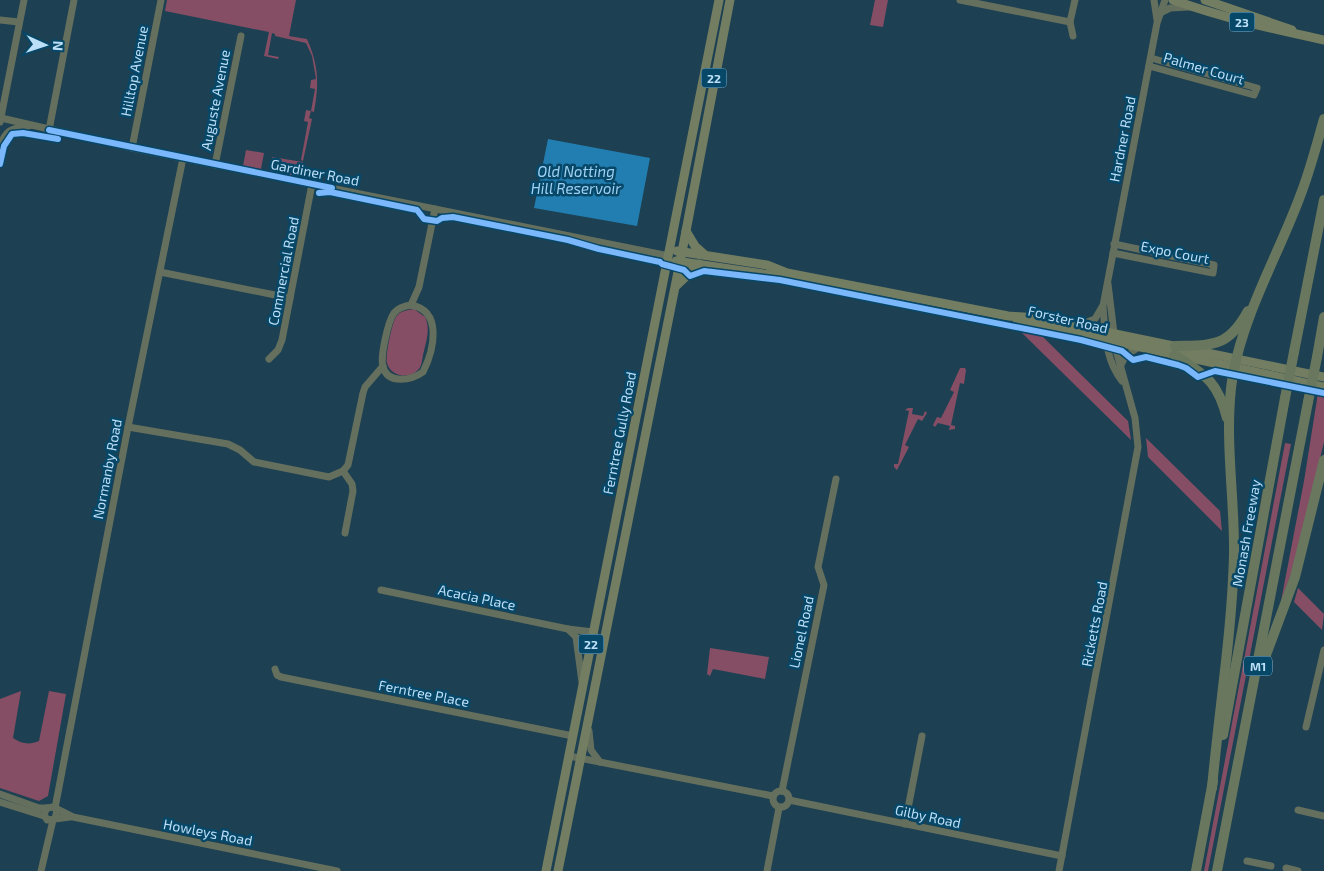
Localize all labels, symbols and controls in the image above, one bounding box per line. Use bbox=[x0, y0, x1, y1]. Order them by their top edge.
road number: 23 bbox=[1230, 13, 1254, 32]
north arrow bbox=[20, 20, 70, 70]
street label: Hilltop Avenue bbox=[117, 24, 151, 118]
text: N bbox=[50, 40, 67, 51]
street label: Auguste Avenue bbox=[197, 48, 233, 152]
street label: Palmer Court bbox=[1162, 48, 1246, 88]
road number: 22 bbox=[702, 68, 726, 88]
street label: Hardner Road bbox=[1105, 95, 1139, 183]
street label: Gardiner Road bbox=[269, 155, 361, 189]
water label: Old Notting Hill Reservoir bbox=[531, 162, 622, 197]
street label: Commercial Road bbox=[264, 215, 302, 327]
street label: Expo Court bbox=[1139, 237, 1211, 267]
street label: Forster Road bbox=[1026, 302, 1110, 336]
street label: Ferntree Gully Road bbox=[599, 370, 639, 496]
street label: Normanby Road bbox=[89, 417, 125, 521]
street label: Monash Freeway bbox=[1228, 477, 1264, 588]
street label: Ricketts Road bbox=[1077, 580, 1111, 668]
street label: Acacia Place bbox=[437, 581, 517, 613]
street label: Lionel Road bbox=[785, 594, 817, 670]
road number: 22 bbox=[578, 634, 604, 654]
road number: M1 bbox=[1244, 656, 1272, 676]
street label: Ferntree Place bbox=[377, 676, 471, 710]
street label: Gilby Road bbox=[894, 801, 962, 831]
street label: Howleys Road bbox=[162, 815, 254, 849]

